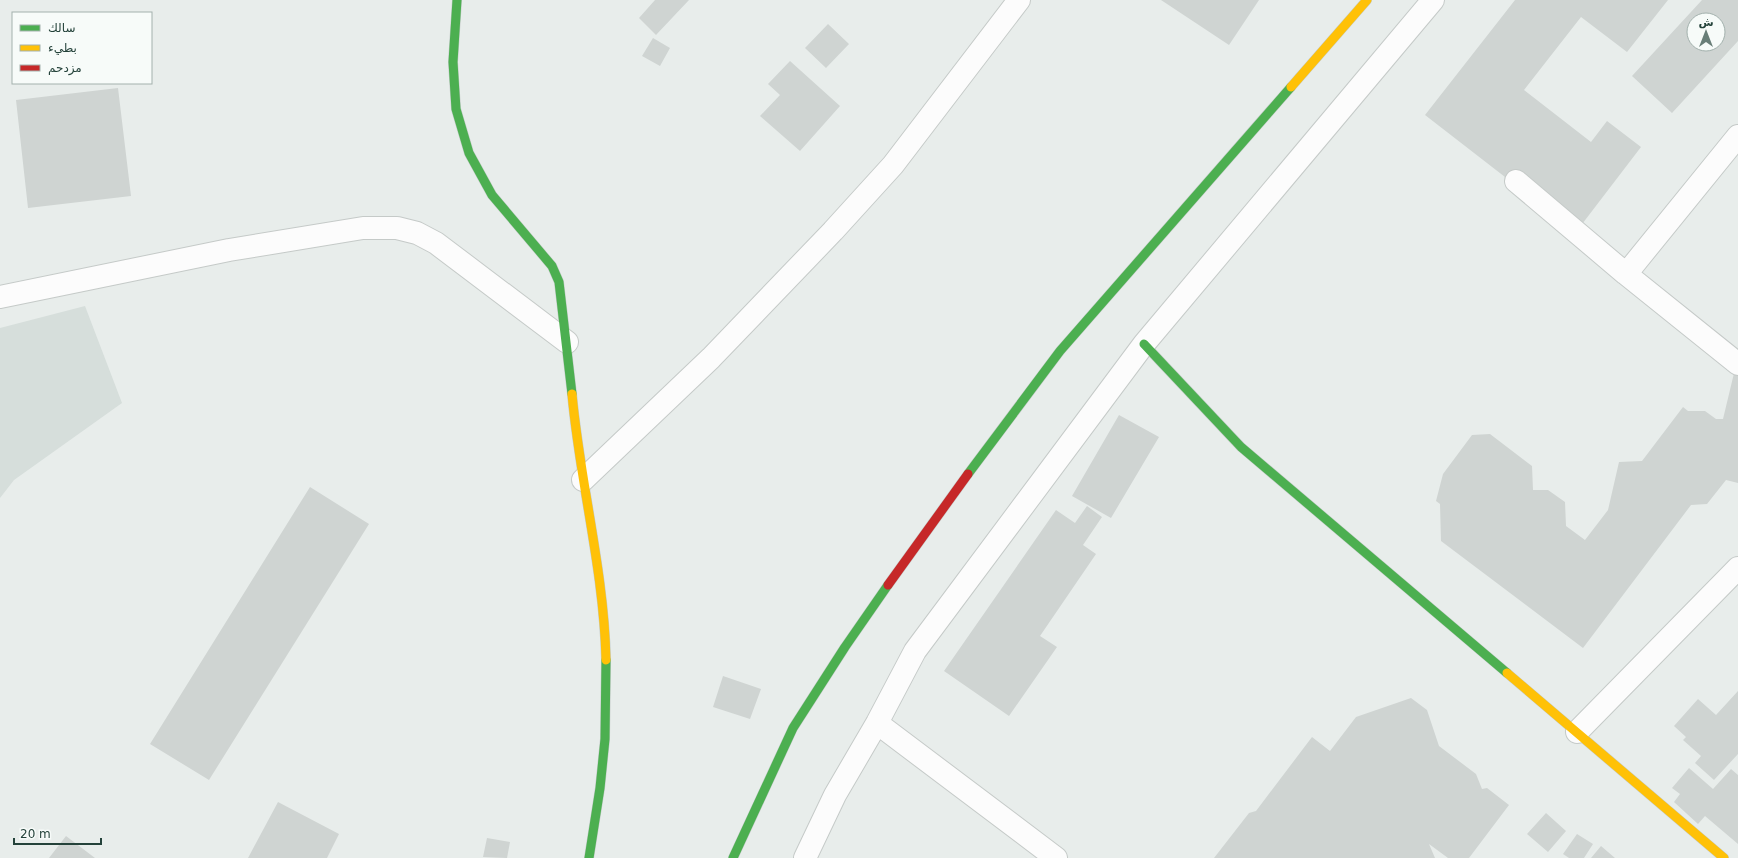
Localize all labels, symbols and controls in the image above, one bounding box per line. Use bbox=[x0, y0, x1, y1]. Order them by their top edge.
legend bbox=[12, 12, 152, 84]
north arrow bbox=[1686, 12, 1726, 52]
text: ش bbox=[1698, 16, 1714, 29]
text: سالك bbox=[48, 21, 75, 35]
text: بطيء bbox=[48, 41, 77, 55]
text: مزدحم bbox=[48, 61, 82, 76]
scale bar bbox=[14, 820, 101, 846]
text: 20 m bbox=[20, 827, 51, 841]

